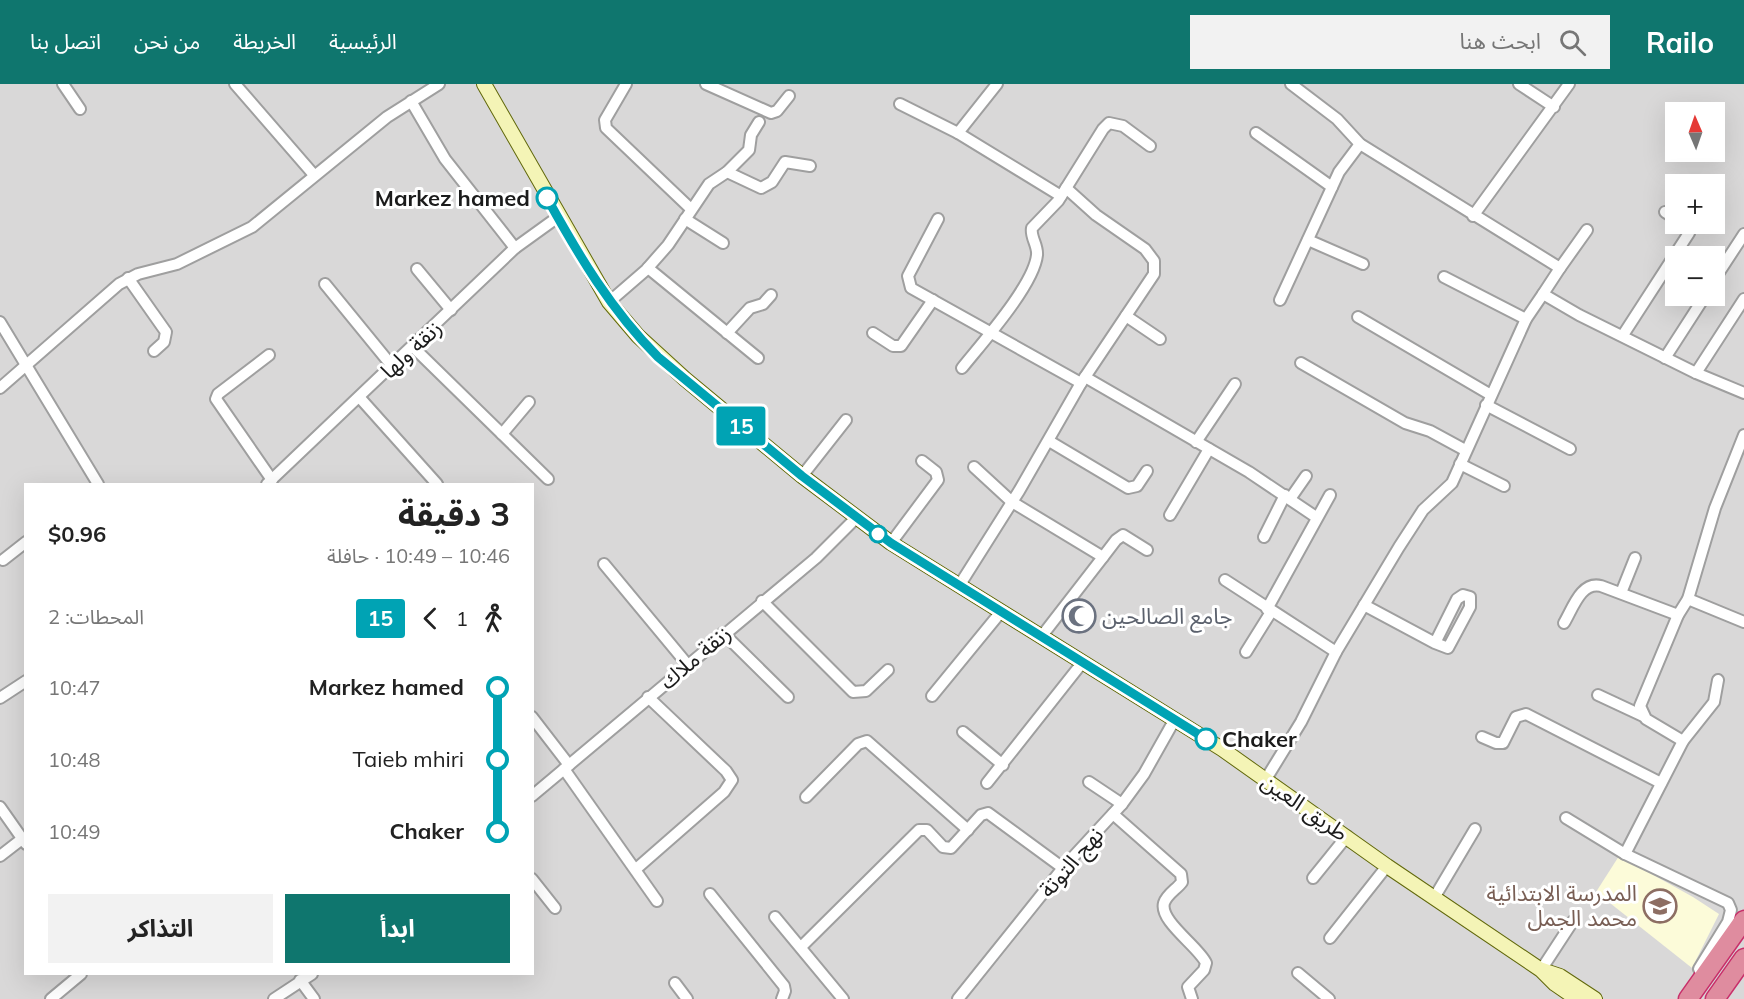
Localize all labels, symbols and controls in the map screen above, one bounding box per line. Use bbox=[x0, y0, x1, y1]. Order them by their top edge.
search box bbox=[1190, 15, 1610, 69]
text: Railo bbox=[1646, 25, 1714, 60]
icon: search bbox=[1556, 26, 1589, 59]
text: ابحث هنا bbox=[1459, 27, 1541, 55]
text: اتصل بنا bbox=[30, 28, 101, 54]
text: من نحن bbox=[134, 28, 200, 54]
text: الخريطة bbox=[233, 28, 296, 54]
text: الرئيسية bbox=[329, 28, 397, 54]
north arrow bbox=[1665, 102, 1725, 162]
map controls bbox=[1665, 102, 1725, 306]
button: + bbox=[1665, 174, 1725, 234]
place label: Markez hamed bbox=[375, 184, 530, 212]
marker: Markez hamed bbox=[536, 187, 558, 209]
button: − bbox=[1665, 246, 1725, 306]
street label: زنقة ولها bbox=[374, 314, 448, 384]
line badge: 15 bbox=[714, 406, 768, 446]
text: 15 bbox=[728, 413, 754, 439]
text: 3 دقيقة bbox=[398, 493, 510, 534]
text: $0.96 bbox=[48, 520, 106, 548]
unlabelled marker bbox=[869, 525, 887, 543]
text: 10:46 – 10:49 · حافلة bbox=[327, 543, 510, 568]
mosque icon: جامع الصالحين bbox=[1061, 598, 1097, 634]
icon: back bbox=[414, 602, 447, 635]
icon: walk bbox=[477, 602, 510, 635]
place label: جامع الصالحين bbox=[1102, 602, 1233, 633]
text: المحطات: 2 bbox=[48, 604, 144, 629]
text: 15 bbox=[368, 605, 393, 631]
text: 1 bbox=[456, 606, 468, 631]
street label: زنقة ملاك bbox=[654, 619, 736, 695]
text: Markez hamed bbox=[309, 673, 464, 701]
text: 10:47 bbox=[48, 675, 101, 700]
place label: Chaker bbox=[1222, 725, 1297, 753]
marker: Chaker bbox=[1195, 728, 1217, 750]
text: Taieb mhiri bbox=[352, 745, 464, 773]
text: 10:48 bbox=[48, 747, 101, 772]
street label: طريق العين bbox=[1256, 767, 1354, 847]
text: Chaker bbox=[389, 817, 464, 845]
text: 10:49 bbox=[48, 819, 101, 844]
street label: نهج التوتة bbox=[1033, 821, 1111, 905]
place label: المدرسة الابتدائية محمد الجمل bbox=[1487, 879, 1637, 932]
school or university icon: المدرسة الابتدائية محمد الجمل bbox=[1642, 888, 1678, 924]
button: التذاكر bbox=[48, 894, 273, 963]
button: ابدأ bbox=[285, 894, 510, 963]

